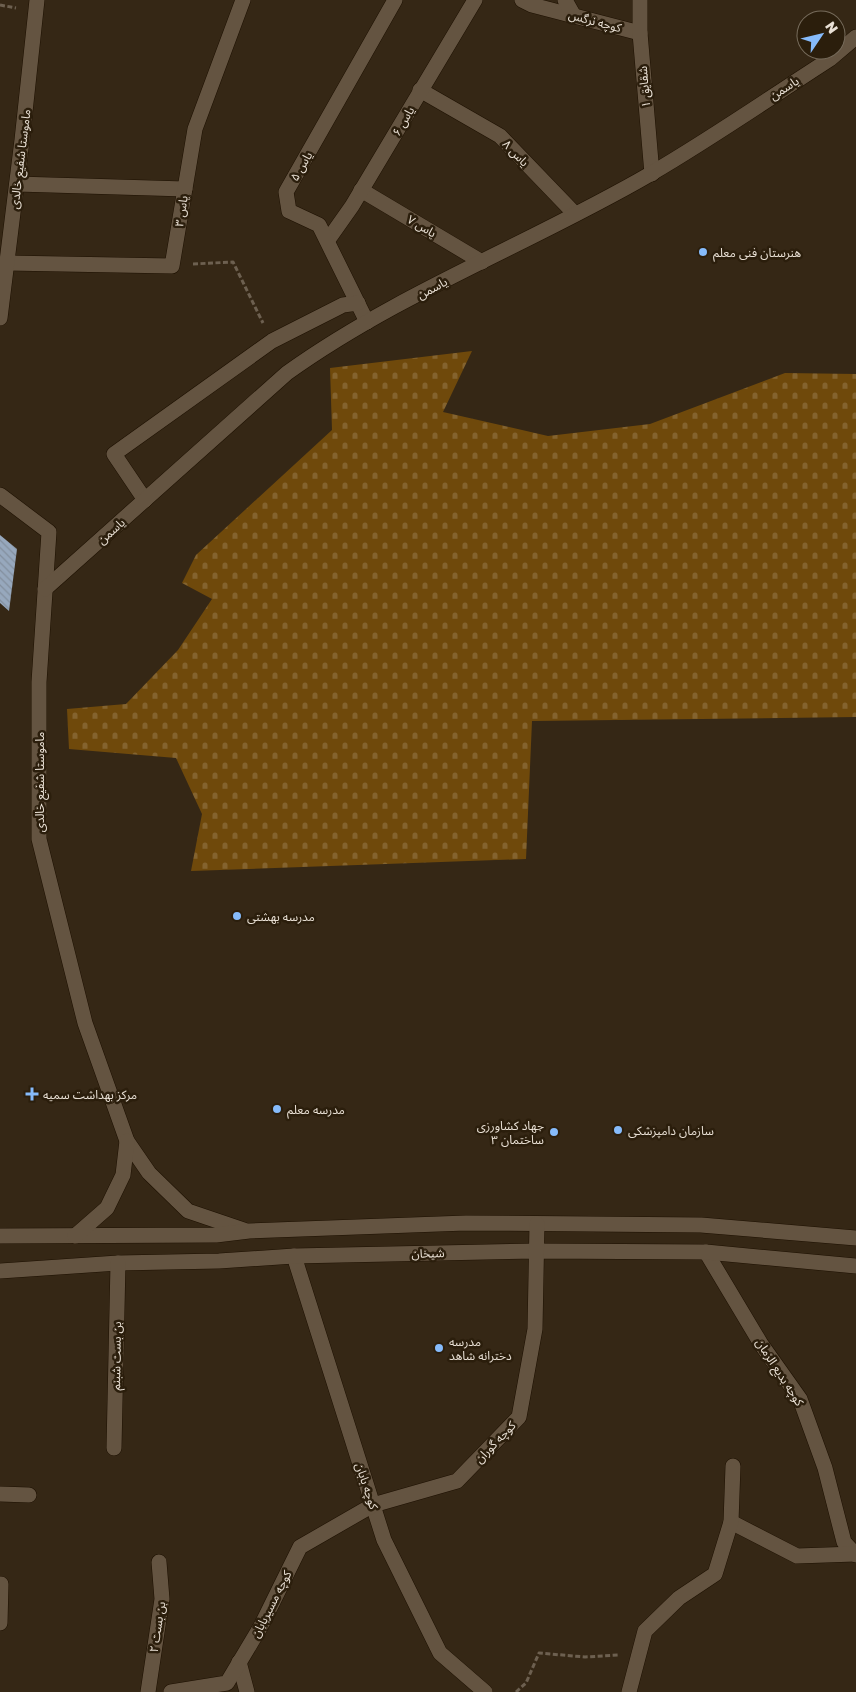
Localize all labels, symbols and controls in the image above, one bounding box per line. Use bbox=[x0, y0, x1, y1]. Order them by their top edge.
street label: کوچه نرگس bbox=[567, 7, 624, 37]
north arrow bbox=[796, 10, 846, 60]
text: N bbox=[822, 18, 842, 36]
street label: شقایق ۱ bbox=[635, 65, 654, 109]
street label: یاسمن bbox=[766, 73, 802, 103]
street label: یاس ۶ bbox=[389, 104, 417, 138]
street label: ماموستا شفیع خالدی bbox=[6, 108, 36, 210]
street label: یاس ۸ bbox=[500, 136, 532, 170]
street label: یاس ۵ bbox=[287, 149, 315, 183]
street label: یاس ۳ bbox=[171, 194, 191, 228]
street label: یاس ۷ bbox=[405, 211, 439, 241]
place label: هنرستان فنی معلم bbox=[713, 245, 801, 262]
marker: هنرستان فنی معلم bbox=[697, 246, 709, 258]
street label: یاسمن bbox=[414, 274, 450, 302]
street label: یاسمن bbox=[94, 515, 128, 547]
street label: ماموستا شفیع خالدی bbox=[32, 732, 49, 832]
place label: مدرسه بهشتی bbox=[247, 909, 315, 924]
marker: مدرسه بهشتی bbox=[231, 910, 243, 922]
marker: مرکز بهداشت سمیه bbox=[25, 1087, 39, 1101]
place label: مرکز بهداشت سمیه bbox=[43, 1087, 137, 1102]
place label: مدرسه معلم bbox=[287, 1102, 345, 1119]
marker: مدرسه معلم bbox=[271, 1103, 283, 1115]
place label: جهاد کشاورزی ساختمان ۳ bbox=[477, 1118, 544, 1147]
place label: سازمان دامپزشکی bbox=[628, 1123, 714, 1139]
marker: سازمان دامپزشکی bbox=[612, 1124, 624, 1136]
marker: جهاد کشاورزی ساختمان ۳ bbox=[548, 1126, 560, 1138]
street label: شیخان bbox=[411, 1245, 445, 1261]
street label: بن بست شبنم bbox=[108, 1321, 126, 1391]
place label: مدرسه دخترانه شاهد bbox=[449, 1334, 512, 1363]
street label: کوچه بدیع الزمان bbox=[751, 1335, 808, 1410]
marker: مدرسه دخترانه شاهد bbox=[433, 1342, 445, 1354]
street label: کوچه گوران bbox=[471, 1417, 520, 1467]
street label: کوچه بابان bbox=[351, 1461, 382, 1513]
street label: کوچه مسیربابان bbox=[248, 1567, 296, 1641]
street label: بن بست ۲ bbox=[146, 1600, 168, 1654]

